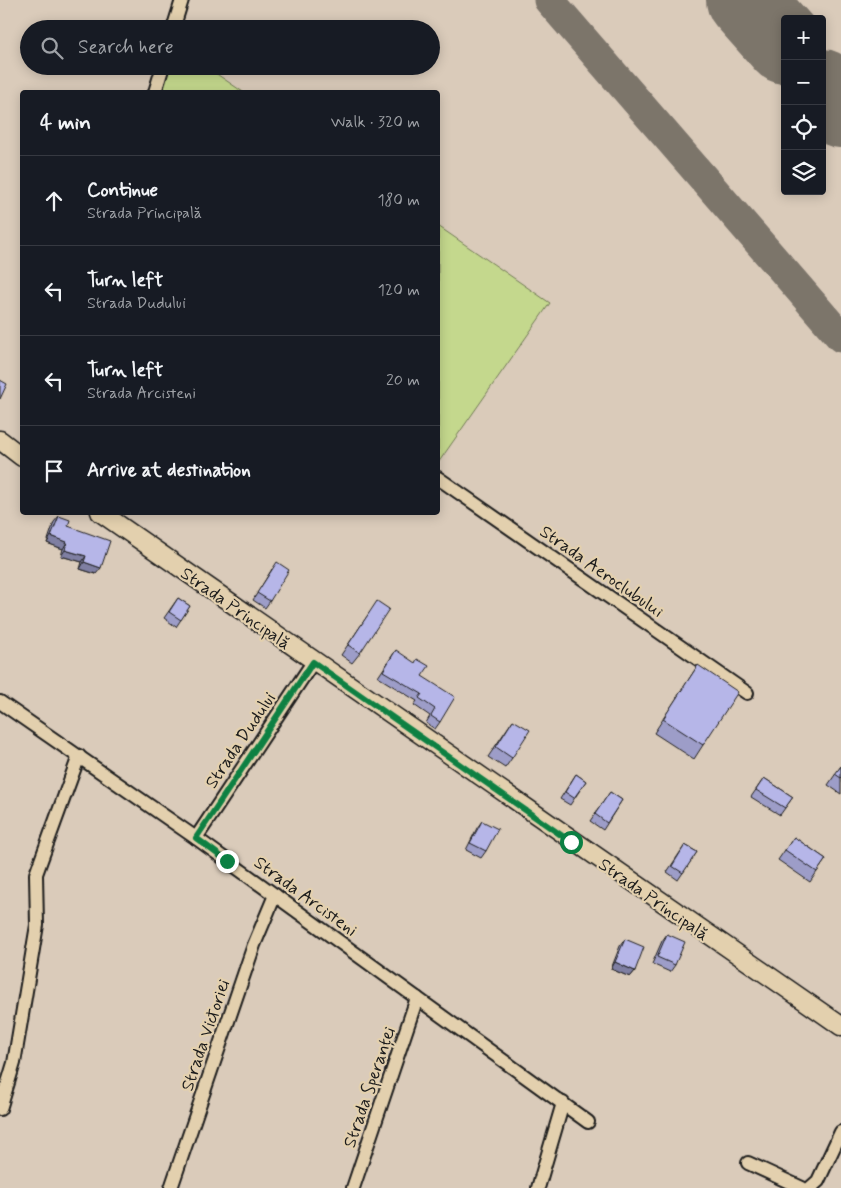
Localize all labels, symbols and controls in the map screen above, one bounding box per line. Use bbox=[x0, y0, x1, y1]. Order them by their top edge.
map controls bbox=[781, 15, 826, 195]
button: + bbox=[781, 15, 826, 60]
search box bbox=[20, 20, 440, 75]
icon: search bbox=[38, 34, 66, 62]
text: Search here bbox=[78, 35, 174, 60]
button: − bbox=[781, 60, 826, 105]
button: locate bbox=[781, 105, 826, 150]
text: 4 min bbox=[40, 109, 91, 137]
text: Walk · 320 m bbox=[331, 112, 420, 133]
button: layers bbox=[781, 150, 826, 195]
text: Continue bbox=[87, 178, 158, 203]
icon: ahead bbox=[40, 187, 68, 215]
text: 180 m bbox=[377, 190, 420, 211]
text: Strada Principală bbox=[87, 203, 202, 224]
text: Turn left bbox=[87, 268, 163, 293]
icon: left bbox=[40, 277, 68, 305]
text: 120 m bbox=[378, 280, 420, 301]
text: Strada Dudului bbox=[87, 293, 186, 314]
text: Turn left bbox=[87, 358, 163, 383]
icon: left bbox=[40, 367, 68, 395]
text: 20 m bbox=[386, 370, 420, 391]
text: Strada Arcisteni bbox=[87, 383, 196, 404]
icon: arrive bbox=[40, 457, 68, 485]
text: Arrive at destination bbox=[87, 458, 251, 483]
street label: Strada Aeroclubului bbox=[535, 520, 668, 624]
street label: Strada Principală bbox=[176, 562, 295, 656]
street label: Strada Dudului bbox=[200, 688, 282, 793]
route start bbox=[560, 831, 583, 854]
route end bbox=[216, 850, 239, 873]
street label: Strada Arcisteni bbox=[249, 851, 362, 943]
street label: Strada Principală bbox=[594, 853, 713, 947]
street label: Strada Victoriei bbox=[176, 976, 236, 1094]
street label: Strada Speranței bbox=[338, 1024, 402, 1151]

